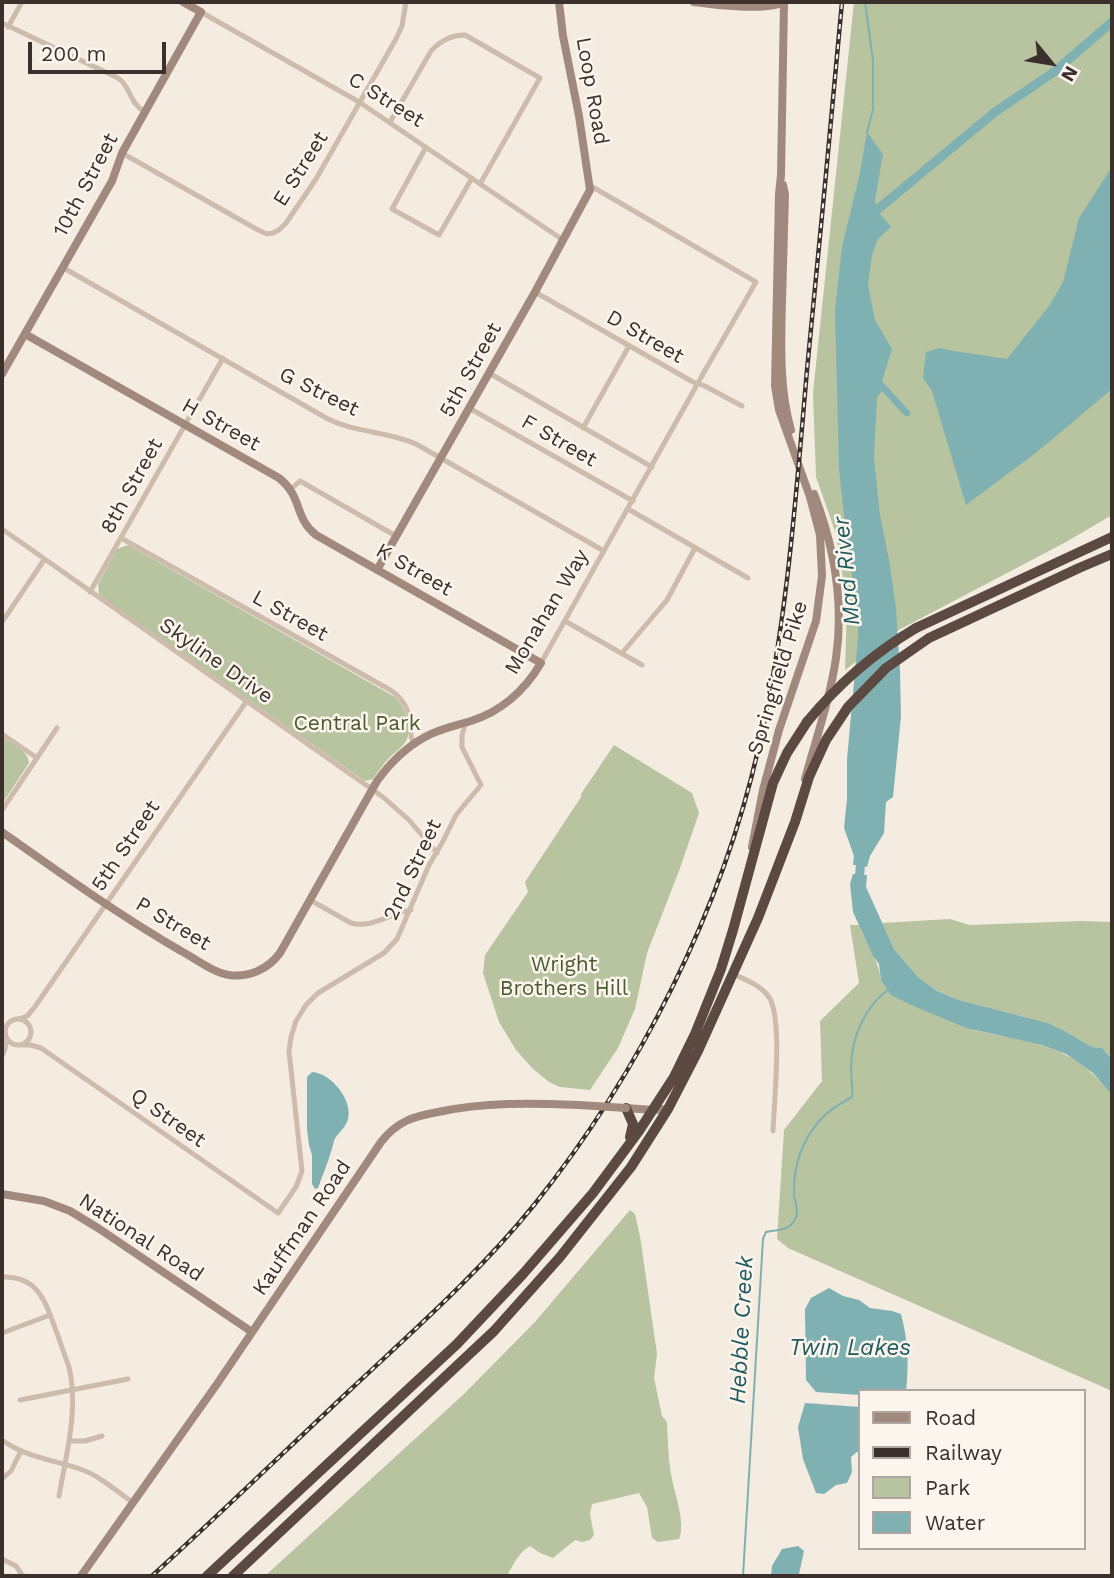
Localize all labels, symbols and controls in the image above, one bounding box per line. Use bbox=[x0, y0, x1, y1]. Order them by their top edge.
scale bar bbox=[32, 28, 170, 72]
north arrow bbox=[1016, 28, 1086, 98]
street label: Loop Road bbox=[570, 35, 614, 147]
text: 200 m bbox=[41, 41, 107, 66]
text: N bbox=[1056, 62, 1083, 86]
street label: C Street bbox=[343, 67, 429, 133]
street label: E Street bbox=[268, 127, 334, 211]
street label: 10th Street bbox=[48, 129, 124, 241]
street label: D Street bbox=[602, 305, 688, 369]
street label: 5th Street bbox=[435, 318, 507, 422]
street label: G Street bbox=[275, 362, 363, 422]
street label: H Street bbox=[177, 393, 265, 457]
street label: F Street bbox=[517, 409, 601, 473]
street label: 8th Street bbox=[96, 434, 168, 538]
water label: Mad River bbox=[828, 515, 866, 627]
street label: K Street bbox=[371, 538, 457, 602]
street label: Monahan Way bbox=[500, 545, 594, 679]
street label: L Street bbox=[248, 585, 332, 647]
street label: Springfield Pike bbox=[743, 598, 813, 758]
street label: Skyline Drive bbox=[154, 613, 278, 709]
park label: Central Park bbox=[293, 711, 421, 737]
street label: 5th Street bbox=[86, 796, 166, 896]
street label: 2nd Street bbox=[379, 815, 447, 925]
street label: P Street bbox=[131, 892, 215, 956]
park label: Wright Brothers Hill bbox=[500, 952, 628, 1002]
street label: Q Street bbox=[126, 1083, 210, 1153]
street label: Kauffman Road bbox=[247, 1155, 357, 1301]
street label: National Road bbox=[74, 1188, 208, 1288]
water label: Hebble Creek bbox=[724, 1255, 760, 1405]
water label: Twin Lakes bbox=[789, 1334, 911, 1362]
legend bbox=[858, 1389, 1086, 1550]
text: Road bbox=[925, 1405, 976, 1430]
text: Railway bbox=[925, 1440, 1002, 1465]
text: Park bbox=[925, 1475, 970, 1500]
text: Water bbox=[925, 1510, 985, 1535]

